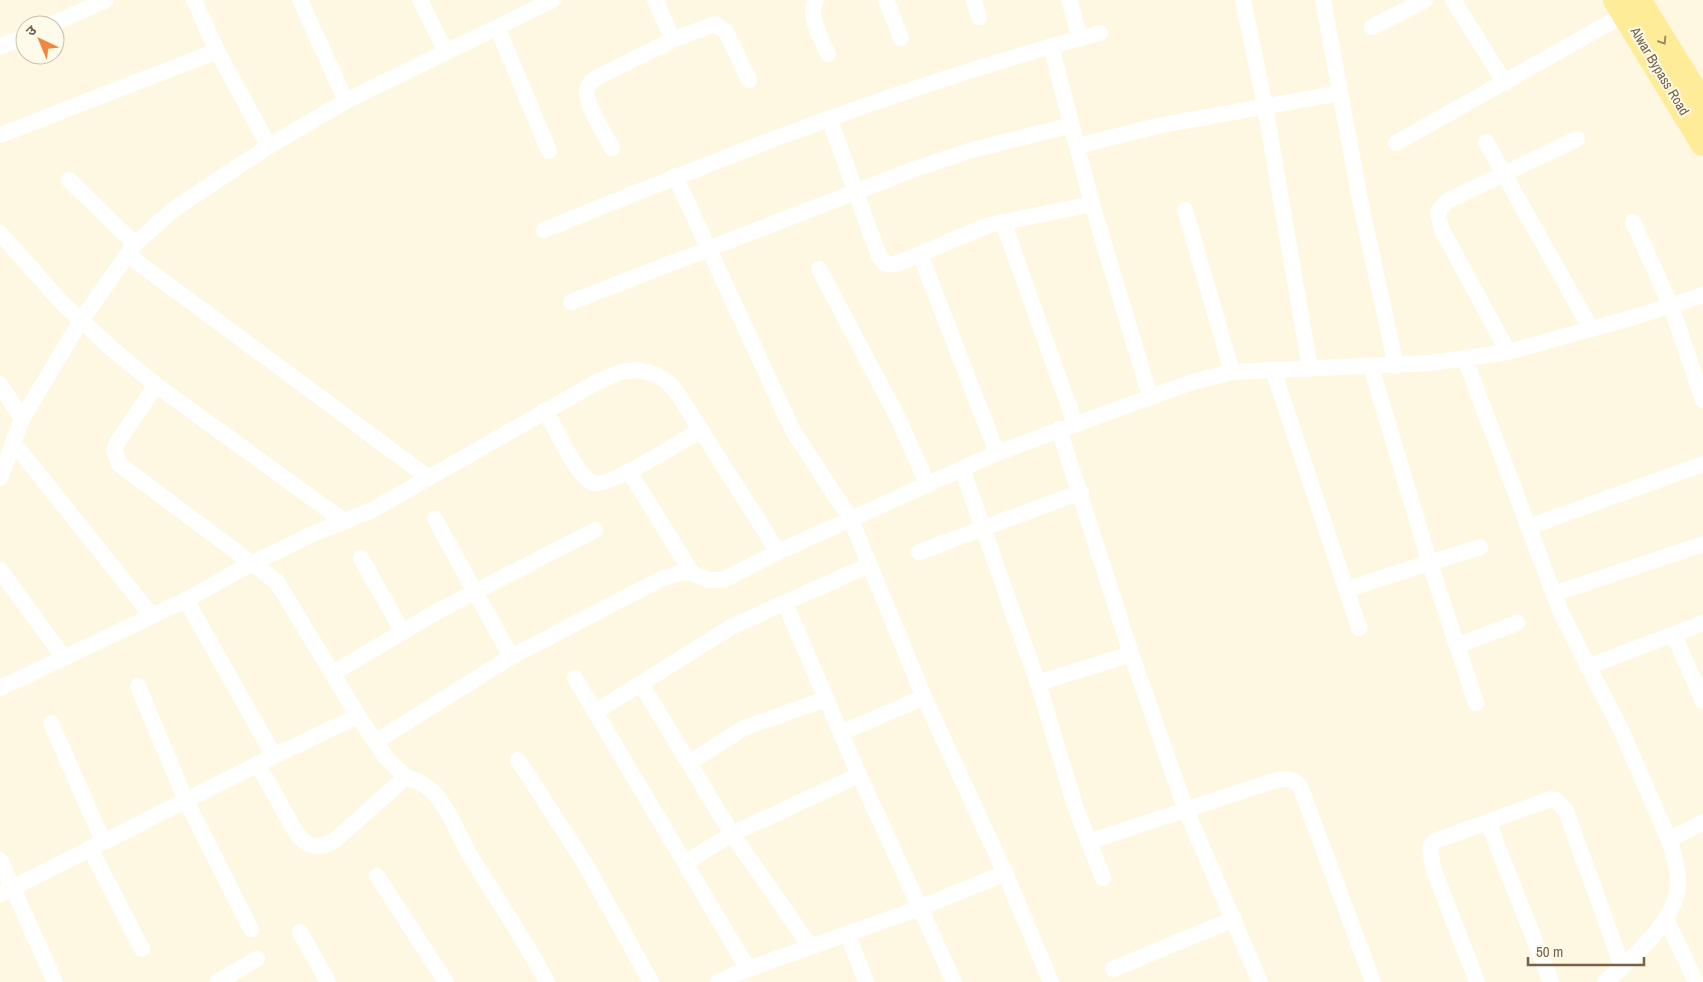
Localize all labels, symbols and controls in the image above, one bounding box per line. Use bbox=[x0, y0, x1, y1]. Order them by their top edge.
north arrow bbox=[15, 15, 65, 65]
text: उ bbox=[22, 21, 41, 40]
street label: Alwar Bypass Road bbox=[1626, 23, 1694, 119]
one-way arrow bbox=[1657, 36, 1667, 45]
scale bar bbox=[1528, 934, 1644, 966]
text: 50 m bbox=[1536, 941, 1563, 962]

